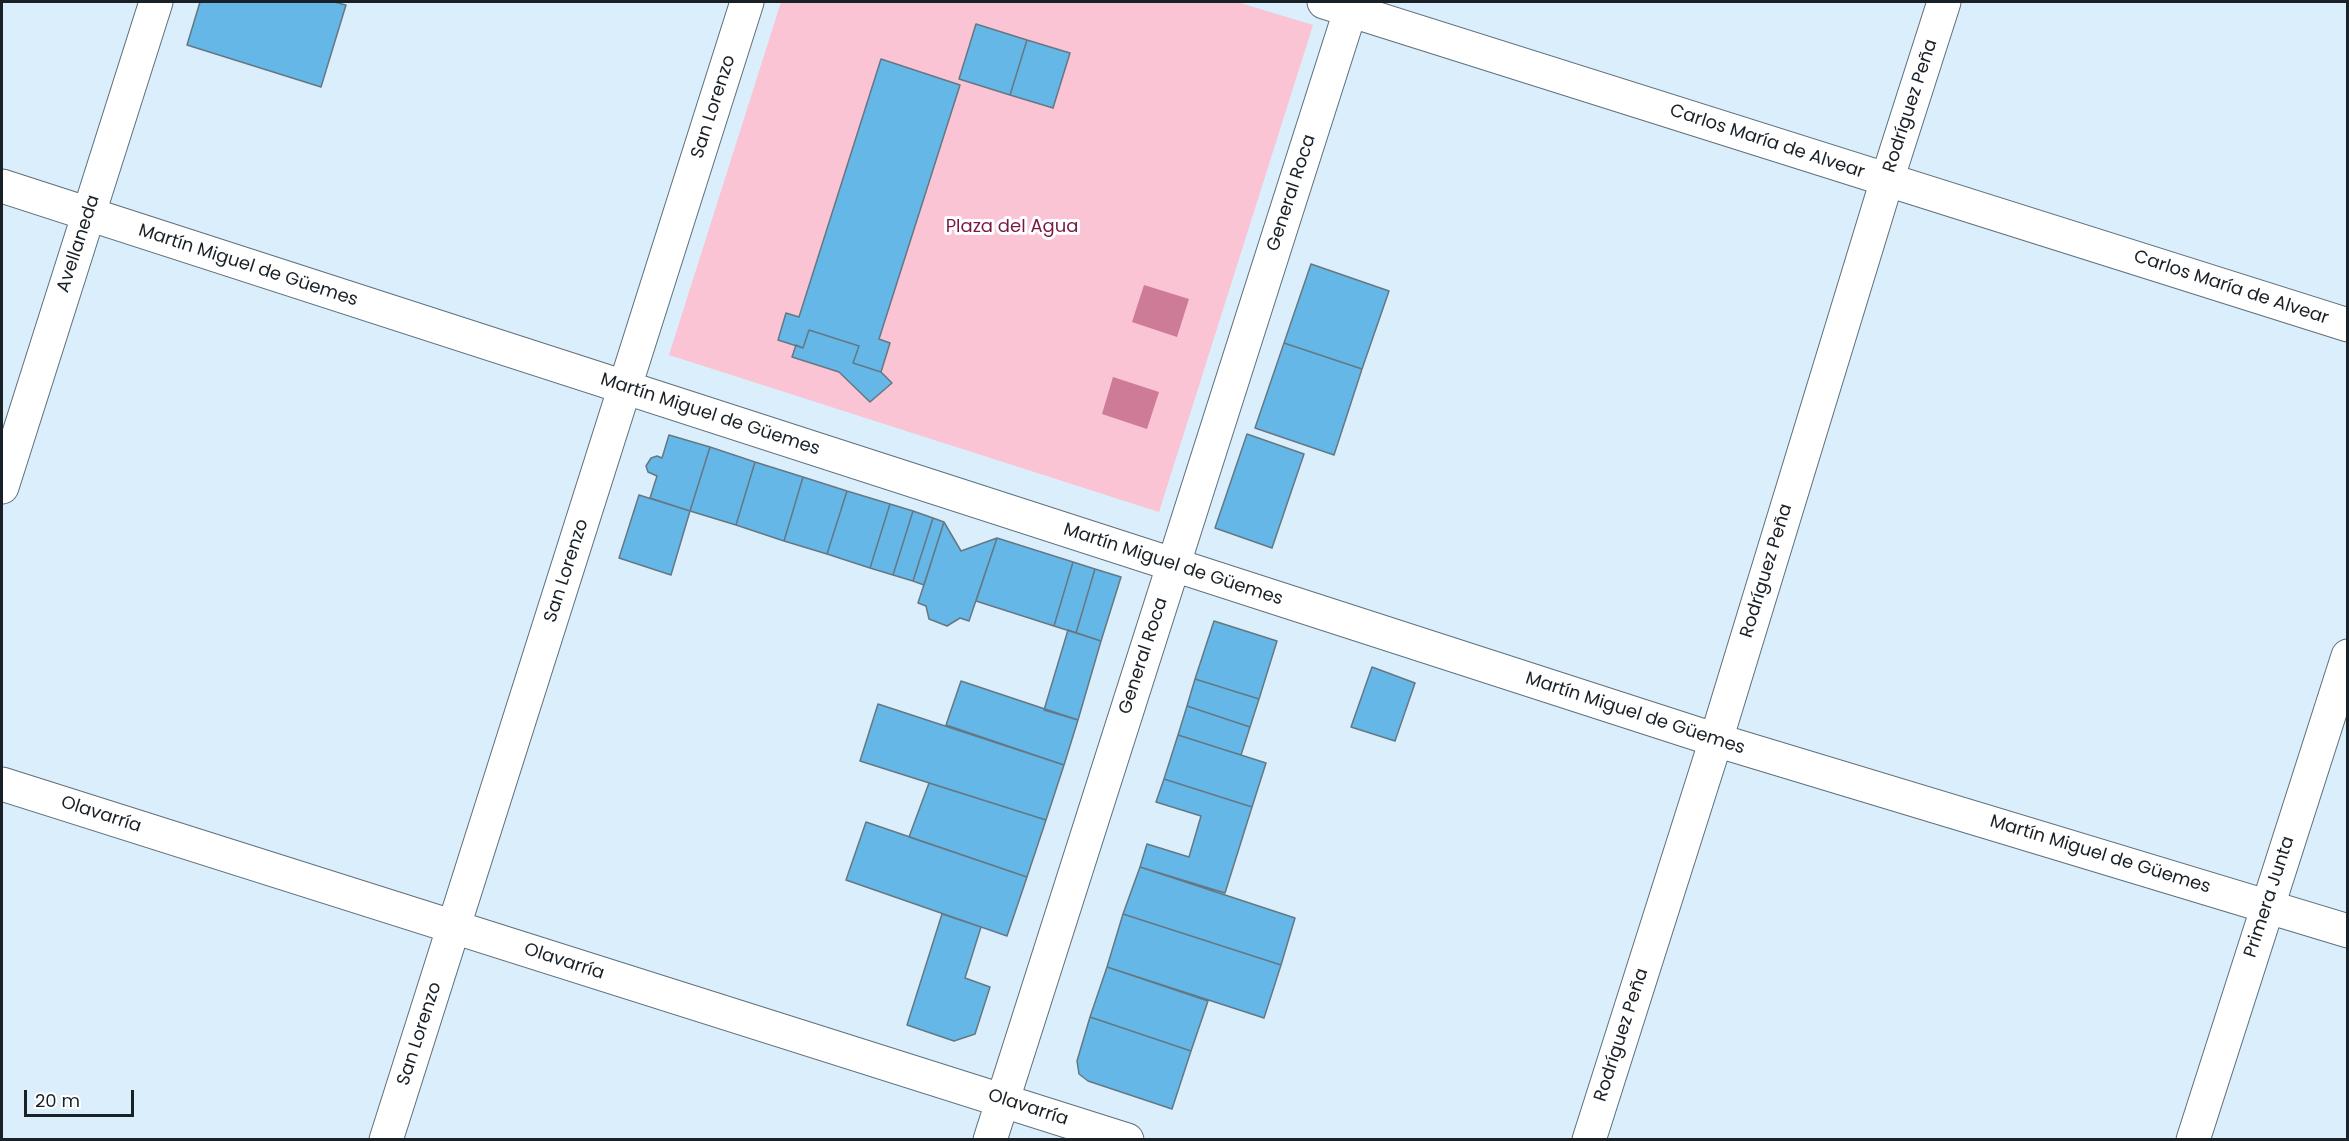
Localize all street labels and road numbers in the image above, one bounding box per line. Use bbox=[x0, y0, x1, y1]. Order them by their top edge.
street label: Rodríguez Peña bbox=[1879, 37, 1943, 175]
street label: San Lorenzo bbox=[687, 53, 741, 161]
street label: Carlos María de Alvear bbox=[1667, 100, 1867, 184]
street label: General Roca bbox=[1263, 132, 1321, 254]
street label: Avellaneda bbox=[53, 192, 105, 296]
street label: Martín Miguel de Güemes bbox=[135, 220, 361, 312]
street label: Carlos María de Alvear bbox=[2131, 246, 2331, 330]
street label: Martín Miguel de Güemes bbox=[597, 369, 823, 461]
street label: Rodríguez Peña bbox=[1736, 501, 1798, 641]
street label: San Lorenzo bbox=[540, 517, 594, 625]
street label: Martín Miguel de Güemes bbox=[1060, 519, 1286, 611]
street label: General Roca bbox=[1115, 595, 1173, 717]
street label: Martín Miguel de Güemes bbox=[1522, 668, 1748, 760]
street label: Olavarría bbox=[58, 792, 144, 838]
street label: Martín Miguel de Güemes bbox=[1987, 811, 2213, 899]
street label: Primera Junta bbox=[2240, 834, 2300, 960]
street label: Olavarría bbox=[521, 939, 607, 985]
street label: Rodríguez Peña bbox=[1590, 966, 1654, 1104]
street label: San Lorenzo bbox=[393, 980, 447, 1088]
street label: Olavarría bbox=[985, 1085, 1071, 1131]

